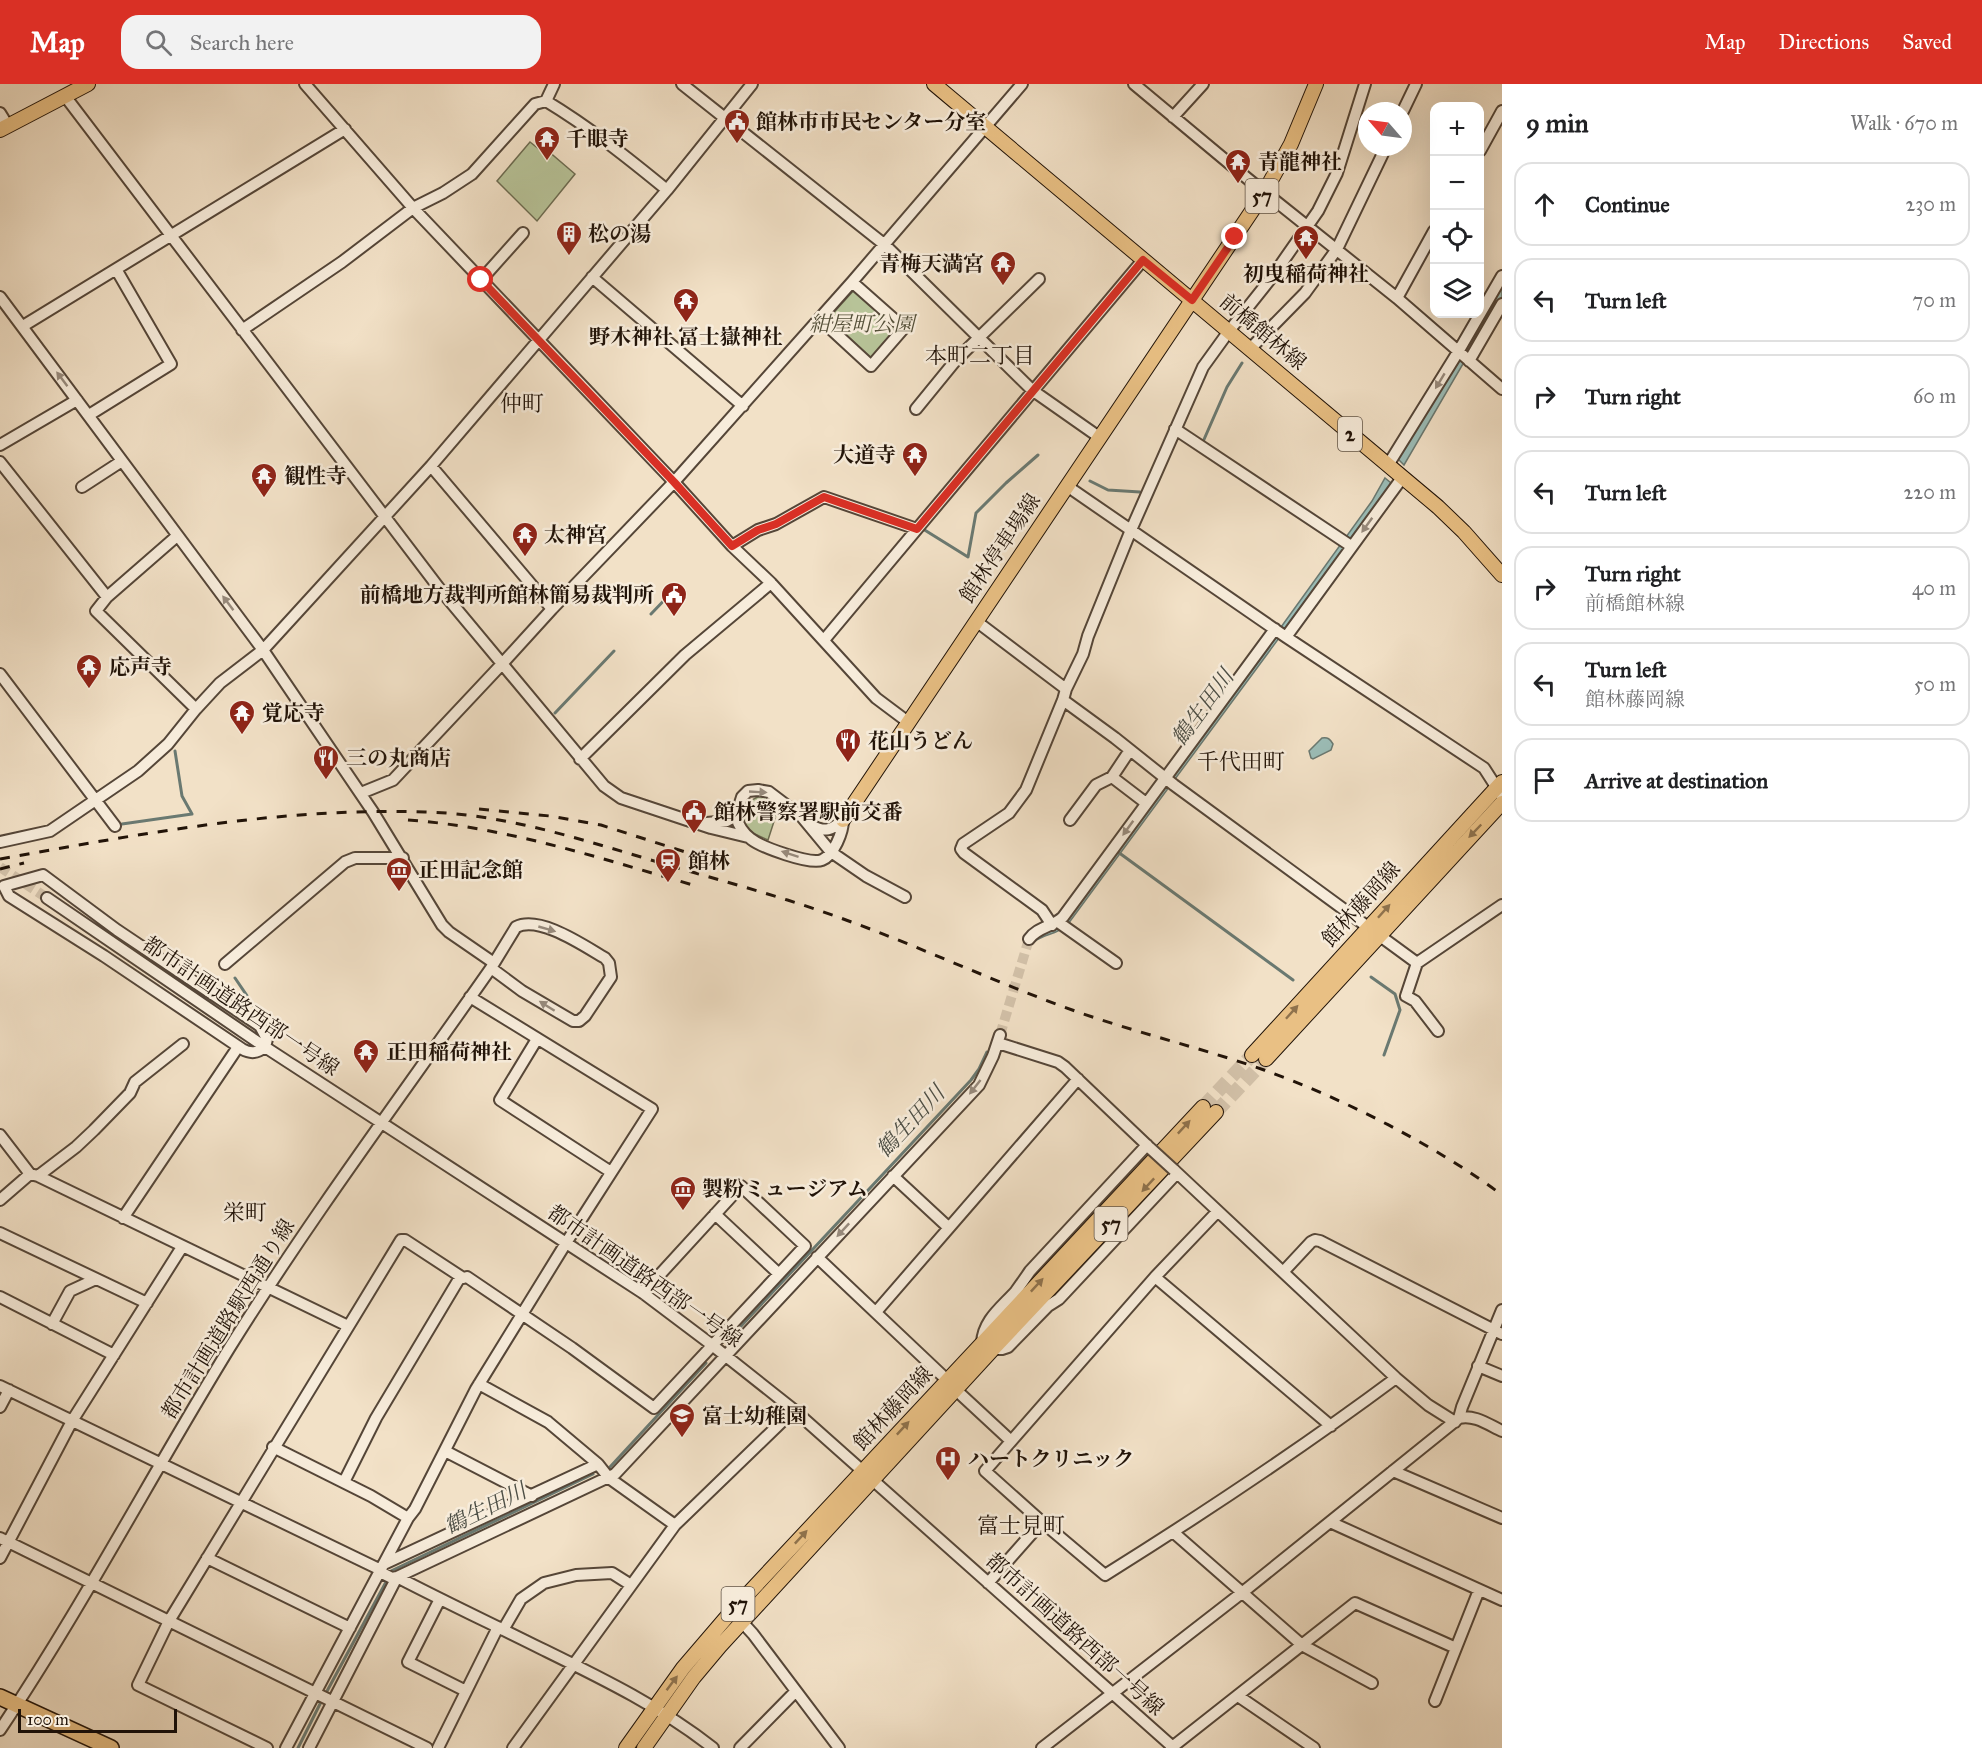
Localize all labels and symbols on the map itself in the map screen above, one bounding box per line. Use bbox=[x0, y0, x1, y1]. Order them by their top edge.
north arrow bbox=[1358, 102, 1412, 156]
public building icon: 館林市市民センター分室 bbox=[722, 107, 752, 145]
place label: 館林市市民センター分室 bbox=[756, 109, 986, 135]
temple icon: 千眼寺 bbox=[532, 124, 562, 162]
place label: 千眼寺 bbox=[566, 126, 629, 152]
temple icon: 青龍神社 bbox=[1223, 147, 1253, 185]
place label: 青龍神社 bbox=[1258, 149, 1342, 175]
road number: 57 bbox=[1246, 179, 1278, 213]
building icon: 松の湯 bbox=[554, 219, 584, 257]
place label: 松の湯 bbox=[588, 221, 651, 247]
route end bbox=[1221, 223, 1247, 249]
temple icon: 初曳稲荷神社 bbox=[1291, 223, 1321, 261]
temple icon: 青梅天満宮 bbox=[988, 249, 1018, 287]
place label: 青梅天満宮 bbox=[879, 251, 984, 277]
place label: 初曳稲荷神社 bbox=[1243, 261, 1369, 287]
route start bbox=[467, 266, 493, 292]
temple icon: 野木神社 冨士嶽神社 bbox=[671, 286, 701, 324]
street label: 前橋館林線 bbox=[1214, 288, 1312, 376]
park label: 紺屋町公園 bbox=[810, 311, 917, 337]
place label: 野木神社 冨士嶽神社 bbox=[589, 324, 783, 350]
district label: 本町二丁目 bbox=[925, 342, 1035, 369]
one-way arrow bbox=[56, 372, 68, 387]
one-way arrow bbox=[1435, 373, 1446, 389]
district label: 仲町 bbox=[500, 390, 544, 417]
road number: 2 bbox=[1338, 417, 1362, 451]
temple icon: 大道寺 bbox=[900, 440, 930, 478]
place label: 大道寺 bbox=[833, 442, 896, 468]
temple icon: 観性寺 bbox=[249, 461, 279, 499]
place label: 観性寺 bbox=[284, 463, 347, 489]
street label: 館林停車場線 bbox=[954, 489, 1046, 607]
one-way arrow bbox=[1361, 516, 1373, 532]
temple icon: 太神宮 bbox=[510, 520, 540, 558]
place label: 太神宮 bbox=[544, 522, 607, 548]
public building icon: 前橋地方裁判所館林簡易裁判所 bbox=[659, 580, 689, 618]
place label: 前橋地方裁判所館林簡易裁判所 bbox=[360, 582, 654, 608]
one-way arrow bbox=[222, 596, 234, 612]
temple icon: 応声寺 bbox=[74, 652, 104, 690]
place label: 応声寺 bbox=[109, 654, 172, 680]
water label: 鶴生田川 bbox=[1166, 662, 1240, 751]
temple icon: 覚応寺 bbox=[227, 698, 257, 736]
place label: 覚応寺 bbox=[262, 700, 325, 726]
restaurant icon: 花山うどん bbox=[833, 726, 863, 764]
place label: 花山うどん bbox=[868, 728, 973, 754]
restaurant icon: 三の丸商店 bbox=[311, 743, 341, 781]
place label: 三の丸商店 bbox=[346, 745, 451, 771]
district label: 千代田町 bbox=[1197, 748, 1285, 775]
one-way arrow bbox=[749, 787, 768, 796]
public building icon: 館林警察署駅前交番 bbox=[679, 797, 709, 835]
place label: 館林警察署駅前交番 bbox=[714, 799, 903, 825]
one-way arrow bbox=[1122, 820, 1134, 836]
one-way arrow bbox=[1468, 824, 1482, 838]
station icon: 館林 bbox=[653, 846, 683, 884]
place label: 館林 bbox=[688, 848, 730, 874]
one-way arrow bbox=[781, 849, 799, 858]
museum icon: 正田記念館 bbox=[384, 855, 414, 893]
street label: 館林藤岡線 bbox=[1316, 856, 1406, 952]
place label: 正田記念館 bbox=[418, 857, 523, 883]
one-way arrow bbox=[1377, 904, 1390, 919]
one-way arrow bbox=[538, 925, 556, 934]
street label: 都市計画道路西部一号線 bbox=[138, 931, 344, 1081]
one-way arrow bbox=[538, 1000, 555, 1011]
one-way arrow bbox=[1285, 1005, 1298, 1020]
temple icon: 正田稲荷神社 bbox=[351, 1037, 381, 1075]
place label: 正田稲荷神社 bbox=[386, 1039, 512, 1065]
water label: 鶴生田川 bbox=[870, 1078, 952, 1163]
one-way arrow bbox=[969, 1079, 982, 1095]
one-way arrow bbox=[1177, 1120, 1191, 1135]
museum icon: 製粉ミュージアム bbox=[668, 1174, 698, 1212]
place label: 製粉ミュージアム bbox=[702, 1176, 868, 1202]
one-way arrow bbox=[1141, 1178, 1155, 1192]
district label: 栄町 bbox=[223, 1199, 267, 1226]
street label: 都市計画道路西部一号線 bbox=[543, 1199, 747, 1353]
road number: 57 bbox=[1094, 1207, 1128, 1241]
street label: 都市計画道路駅西通り線 bbox=[156, 1214, 300, 1424]
one-way arrow bbox=[837, 1222, 850, 1237]
one-way arrow bbox=[1029, 1278, 1043, 1292]
street label: 館林藤岡線 bbox=[848, 1361, 938, 1455]
school or university icon: 富士幼稚園 bbox=[667, 1401, 697, 1439]
place label: 富士幼稚園 bbox=[702, 1403, 807, 1429]
one-way arrow bbox=[896, 1421, 909, 1436]
hospital icon: ハートクリニック bbox=[933, 1444, 963, 1482]
place label: ハートクリニック bbox=[968, 1446, 1134, 1472]
water label: 鶴生田川 bbox=[440, 1476, 532, 1540]
district label: 富士見町 bbox=[977, 1512, 1065, 1539]
one-way arrow bbox=[794, 1530, 808, 1545]
street label: 都市計画道路西部一号線 bbox=[980, 1547, 1170, 1721]
road number: 57 bbox=[722, 1587, 754, 1621]
one-way arrow bbox=[665, 1675, 678, 1691]
scale bar bbox=[18, 1706, 177, 1734]

